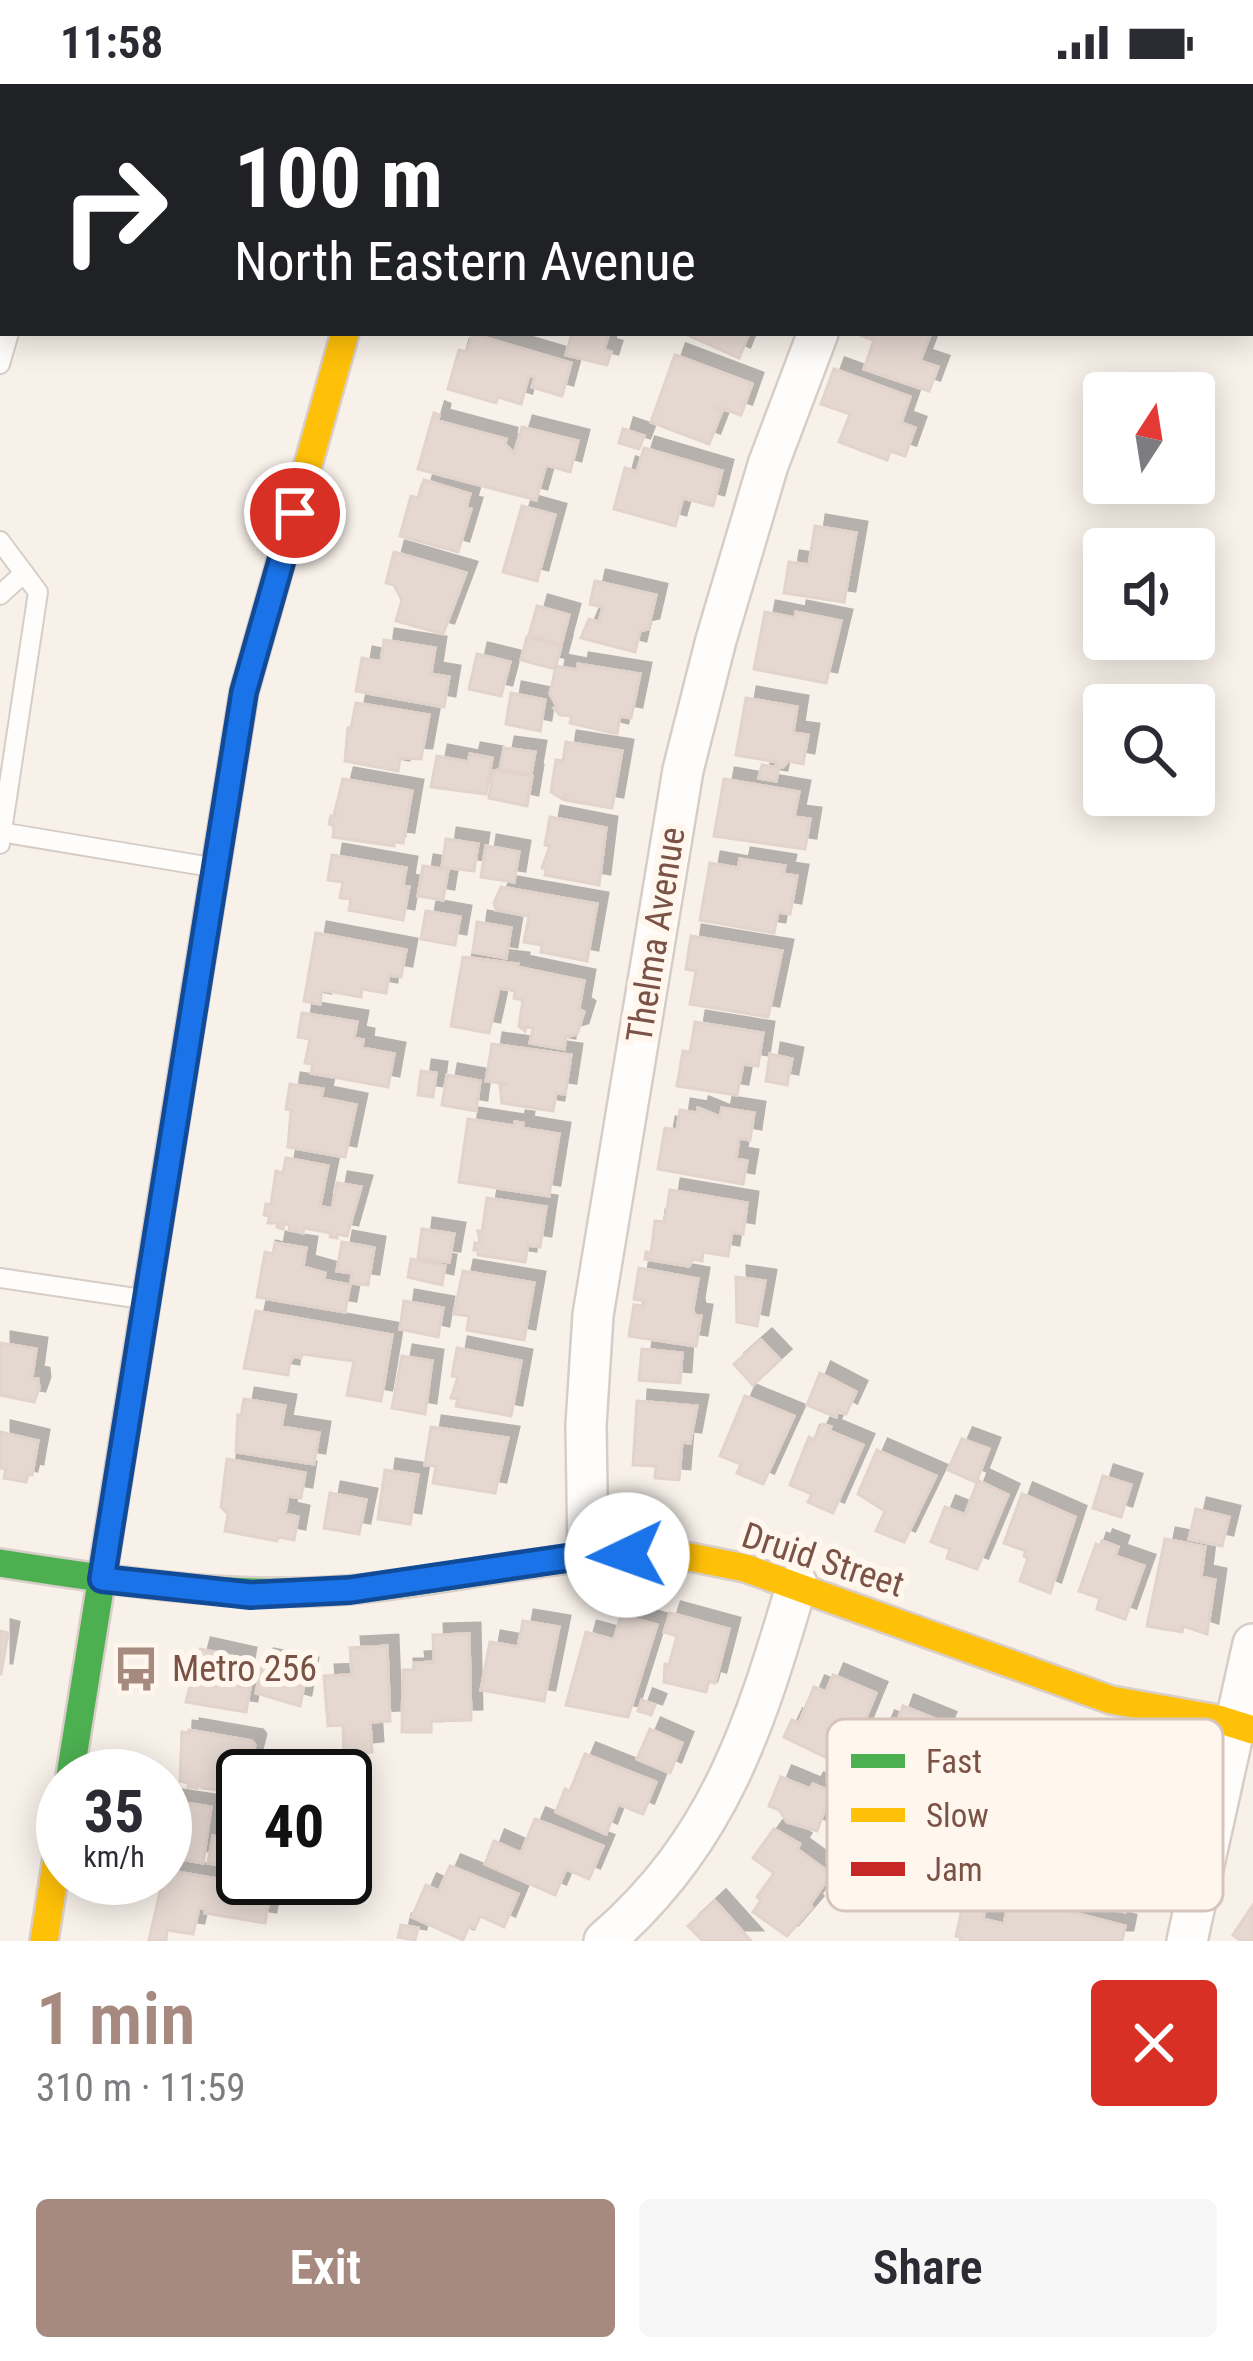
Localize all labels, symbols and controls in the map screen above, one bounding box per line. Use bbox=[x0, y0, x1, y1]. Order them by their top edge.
text: 11:58 bbox=[60, 16, 163, 69]
text: 100 m bbox=[234, 129, 443, 228]
icon: right bbox=[36, 132, 192, 288]
text: North Eastern Avenue bbox=[234, 230, 696, 293]
north arrow bbox=[1083, 372, 1215, 504]
map controls bbox=[1083, 372, 1215, 816]
pin bbox=[244, 462, 346, 564]
icon: arrive bbox=[262, 480, 328, 546]
button: sound bbox=[1083, 528, 1215, 660]
button: search bbox=[1083, 684, 1215, 816]
street label: Thelma Avenue bbox=[618, 824, 694, 1046]
position arrow bbox=[564, 1492, 690, 1618]
street label: Druid Street bbox=[737, 1514, 909, 1606]
bus stop icon: Metro 256 bbox=[111, 1644, 161, 1694]
place label: Metro 256 bbox=[172, 1648, 317, 1690]
legend bbox=[827, 1719, 1223, 1911]
text: Fast bbox=[926, 1742, 982, 1781]
speed limit sign: 40 bbox=[216, 1749, 372, 1905]
text: 35 bbox=[84, 1776, 144, 1847]
text: Slow bbox=[926, 1796, 989, 1835]
text: km/h bbox=[83, 1839, 145, 1874]
text: Jam bbox=[926, 1850, 983, 1889]
text: 1 min bbox=[36, 1977, 195, 2062]
button: close bbox=[1091, 1980, 1217, 2106]
text: 310 m · 11:59 bbox=[36, 2065, 246, 2111]
button: Exit bbox=[36, 2199, 615, 2337]
button: Share bbox=[639, 2199, 1217, 2337]

